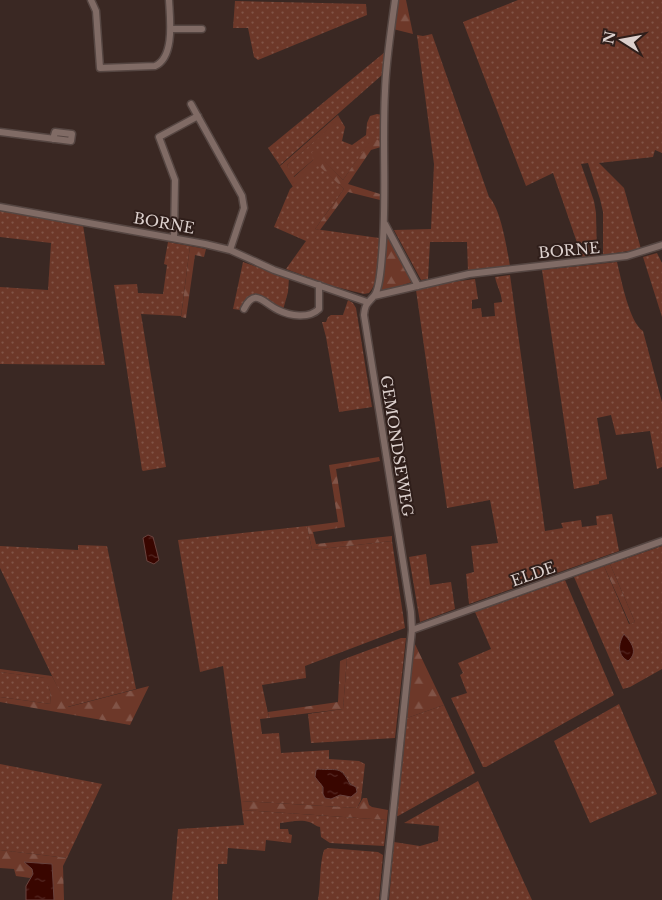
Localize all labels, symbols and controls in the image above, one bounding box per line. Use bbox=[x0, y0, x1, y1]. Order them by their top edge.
north arrow bbox=[597, 15, 647, 65]
text: N bbox=[599, 29, 619, 46]
street label: BORNE bbox=[132, 208, 196, 238]
street label: BORNE bbox=[537, 238, 601, 262]
street label: GEMONDSEWEG bbox=[376, 374, 418, 518]
street label: ELDE bbox=[508, 558, 558, 590]

